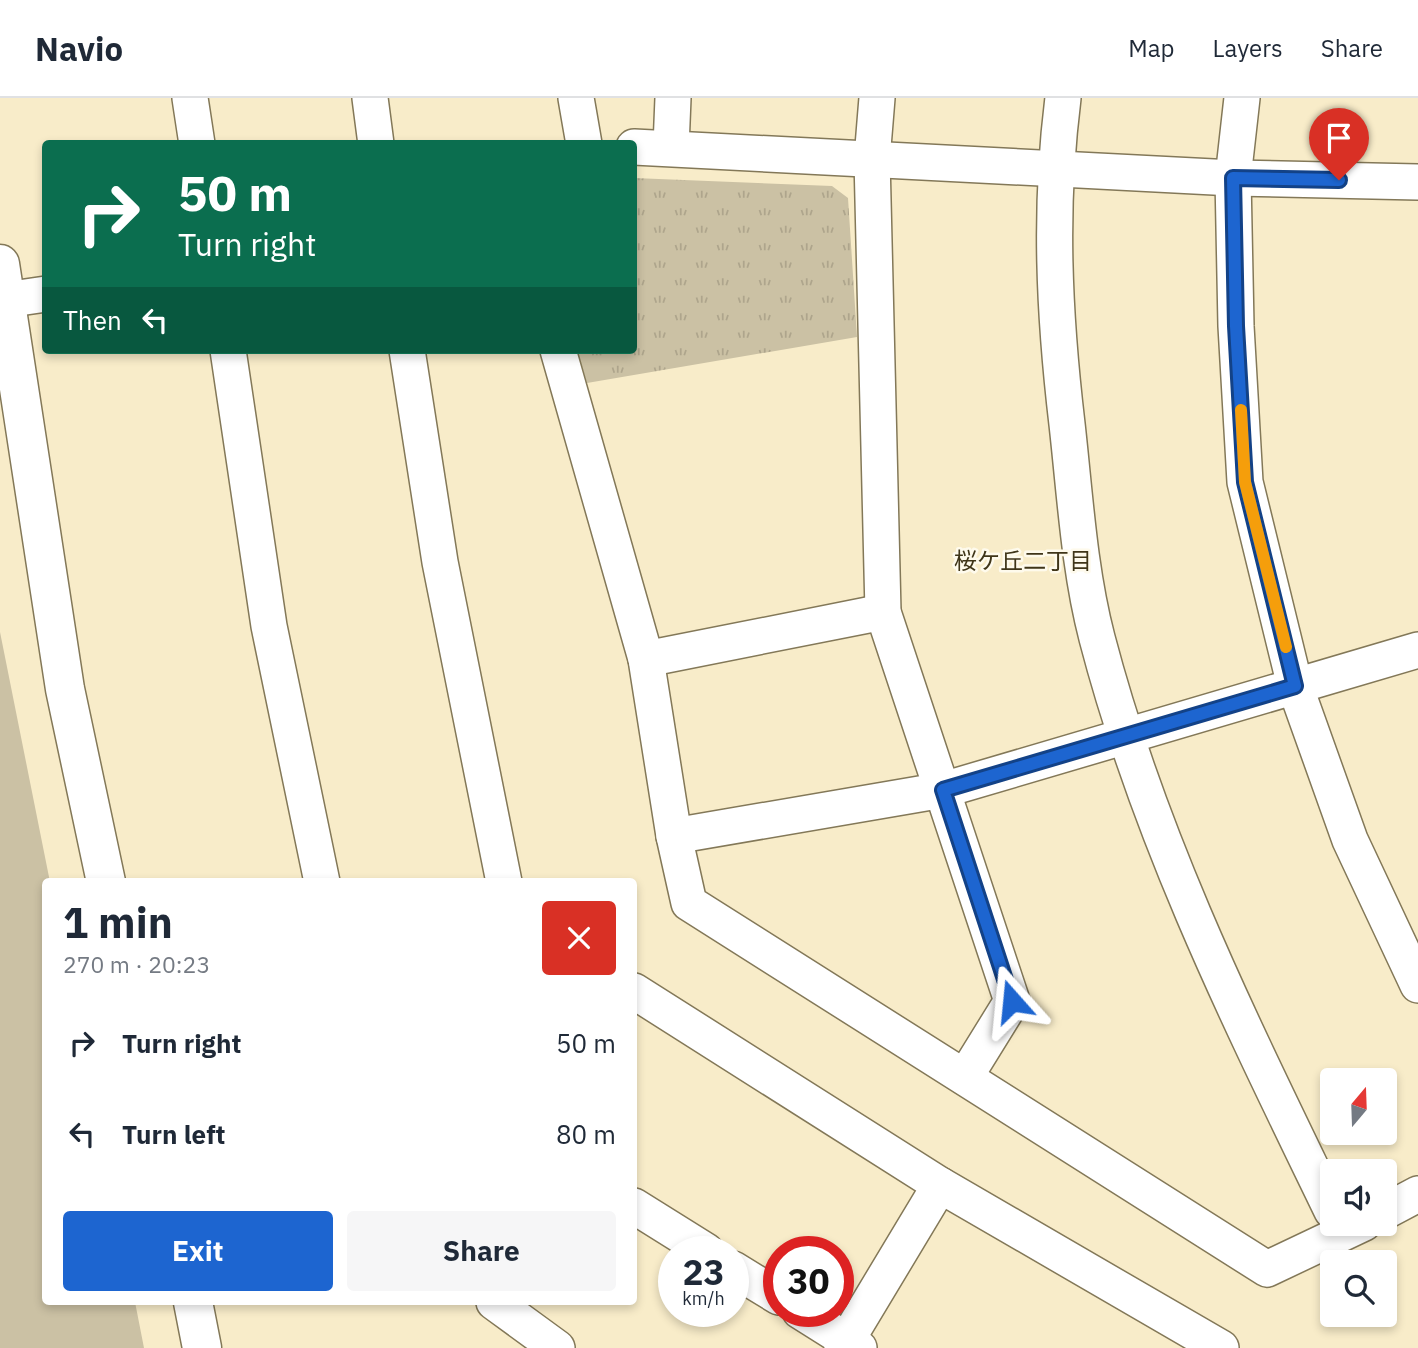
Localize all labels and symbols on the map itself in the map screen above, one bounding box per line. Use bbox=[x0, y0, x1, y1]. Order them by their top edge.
pin bbox=[1309, 108, 1369, 180]
district label: 桜ケ丘二丁目 bbox=[954, 545, 1092, 575]
position arrow bbox=[975, 964, 1049, 1038]
north arrow bbox=[1320, 1068, 1396, 1144]
speed limit sign: 30 bbox=[763, 1236, 854, 1327]

